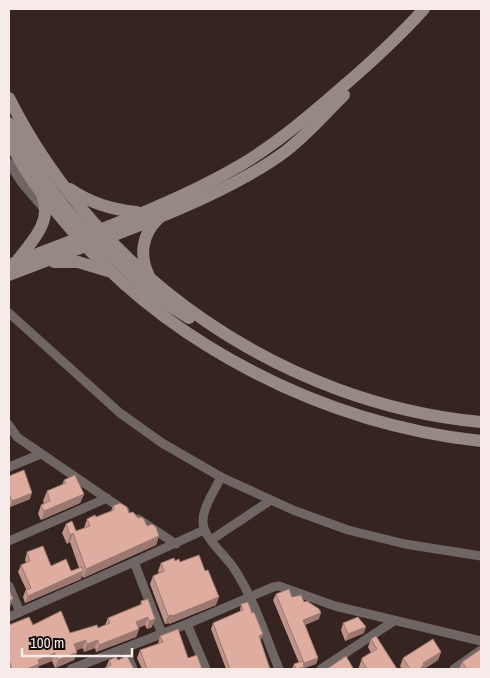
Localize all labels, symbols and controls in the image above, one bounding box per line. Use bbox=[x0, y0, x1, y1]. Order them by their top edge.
scale bar bbox=[22, 626, 132, 658]
text: 100 m bbox=[30, 632, 64, 653]

